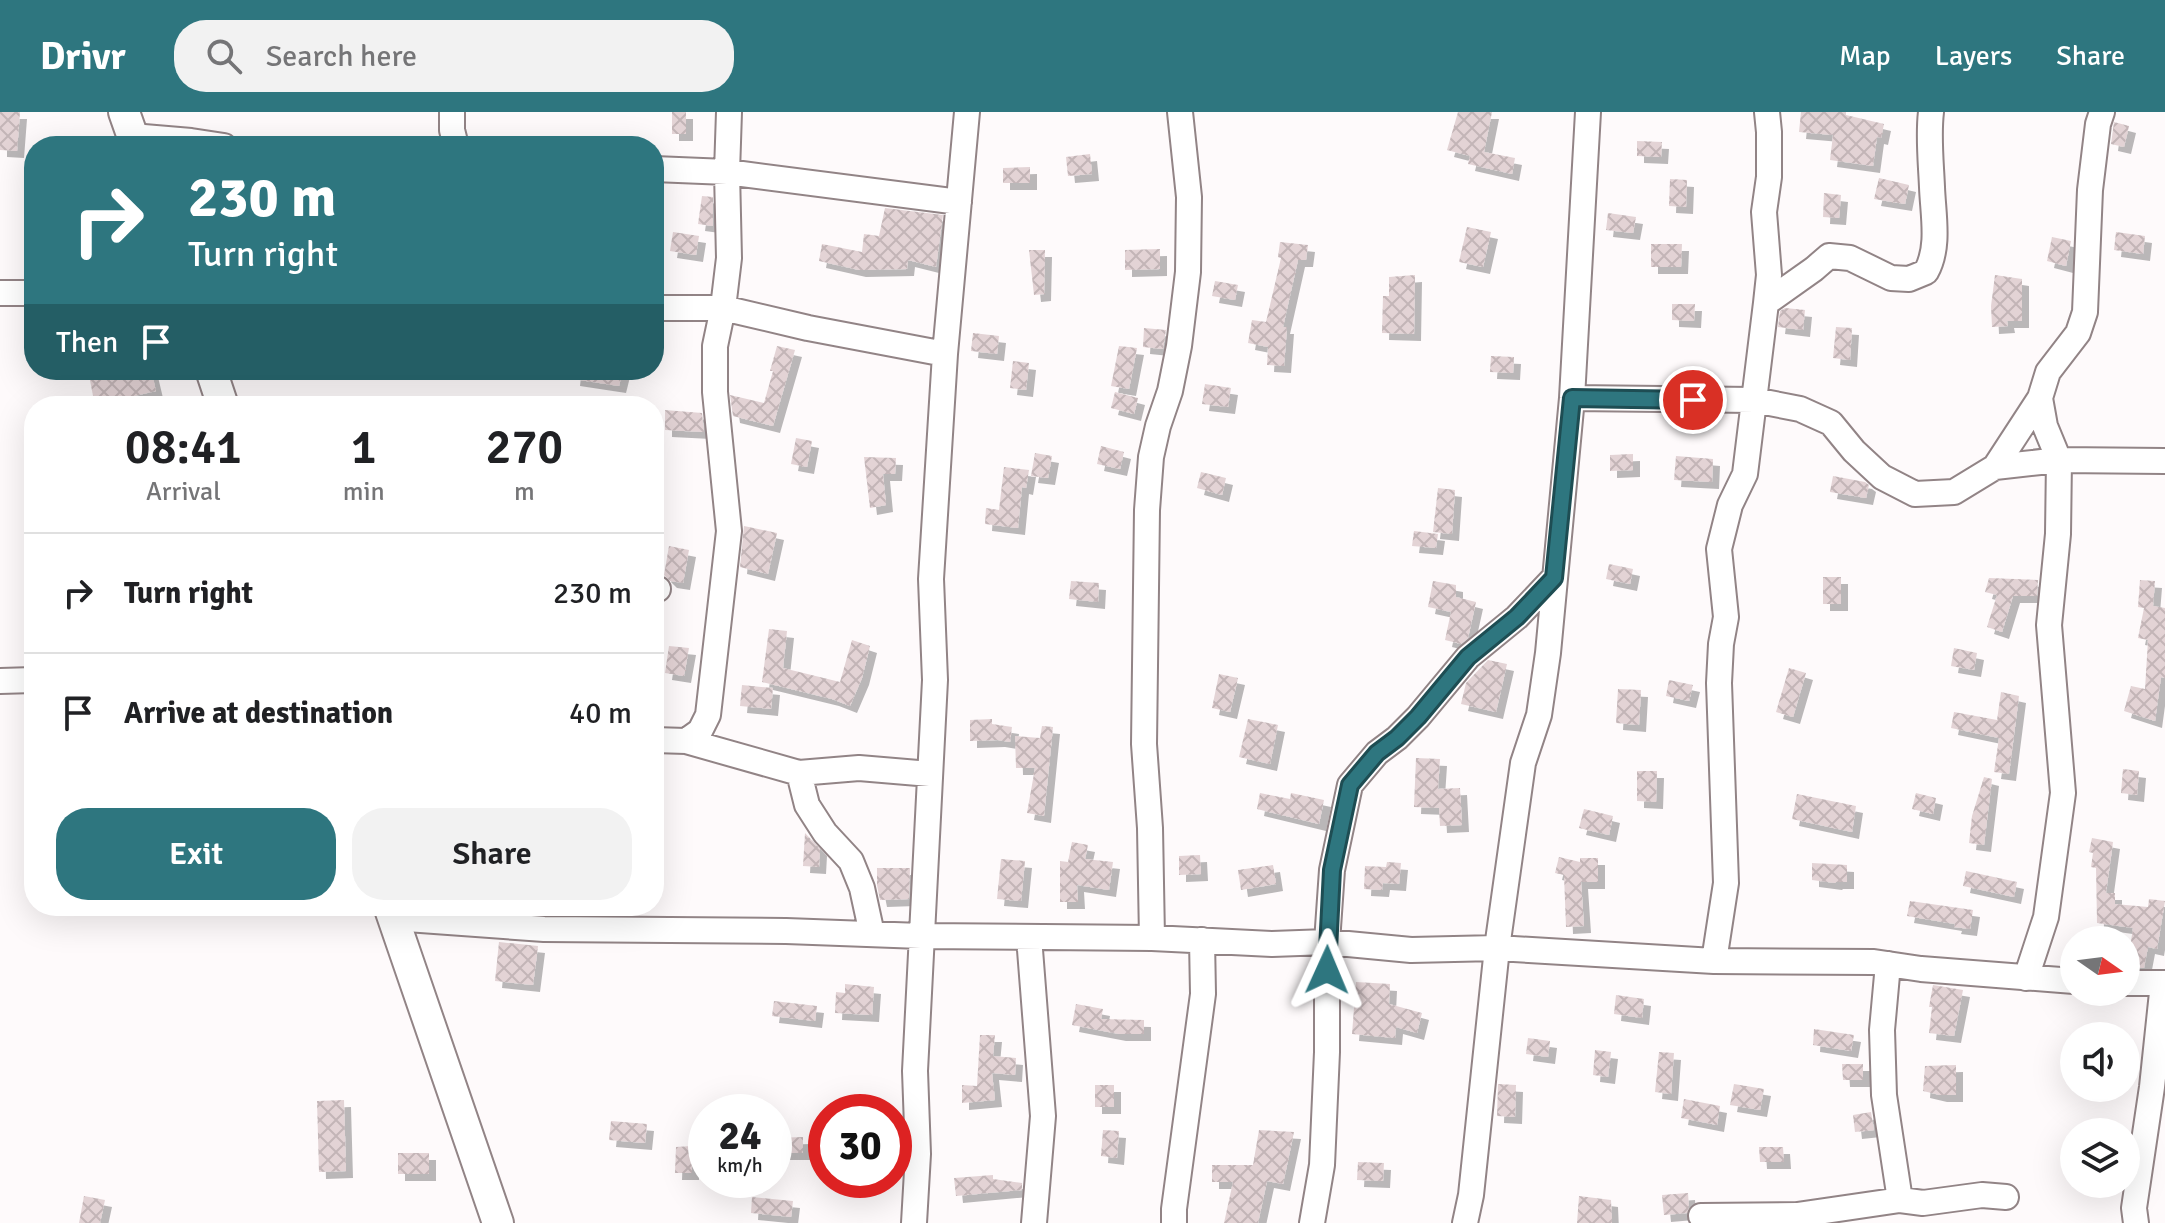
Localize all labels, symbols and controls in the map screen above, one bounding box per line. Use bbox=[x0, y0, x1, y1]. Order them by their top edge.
search box bbox=[174, 20, 734, 92]
text: Drivr bbox=[40, 33, 126, 80]
icon: search bbox=[202, 34, 246, 78]
text: Search here bbox=[266, 38, 417, 75]
text: Map bbox=[1839, 39, 1891, 73]
text: Layers bbox=[1935, 39, 2012, 73]
text: Share bbox=[2056, 39, 2125, 73]
text: 230 m bbox=[188, 163, 336, 232]
icon: right bbox=[56, 168, 160, 272]
text: Turn right bbox=[188, 232, 338, 277]
icon: arrive bbox=[134, 320, 178, 364]
text: Then bbox=[56, 324, 118, 361]
pin bbox=[1659, 366, 1727, 434]
icon: arrive bbox=[1671, 378, 1715, 422]
text: 08:41 bbox=[125, 418, 242, 477]
text: 1 bbox=[351, 418, 377, 477]
text: 270 bbox=[485, 418, 563, 477]
text: Arrival bbox=[146, 476, 221, 508]
text: min bbox=[343, 476, 385, 508]
text: m bbox=[514, 476, 535, 508]
icon: right bbox=[56, 571, 100, 615]
text: Turn right bbox=[124, 575, 253, 612]
text: 230 m bbox=[553, 575, 632, 612]
icon: arrive bbox=[56, 691, 100, 735]
text: Arrive at destination bbox=[124, 695, 393, 732]
text: 40 m bbox=[569, 695, 632, 732]
button: Exit bbox=[56, 808, 336, 900]
button: Share bbox=[352, 808, 632, 900]
north arrow bbox=[2060, 926, 2140, 1006]
map controls bbox=[2060, 926, 2140, 1198]
position arrow bbox=[1285, 928, 1369, 1012]
button: sound bbox=[2060, 1022, 2140, 1102]
speed limit sign: 30 bbox=[808, 1094, 912, 1198]
text: 24 bbox=[718, 1111, 762, 1161]
button: layers bbox=[2060, 1118, 2140, 1198]
text: km/h bbox=[717, 1153, 763, 1178]

